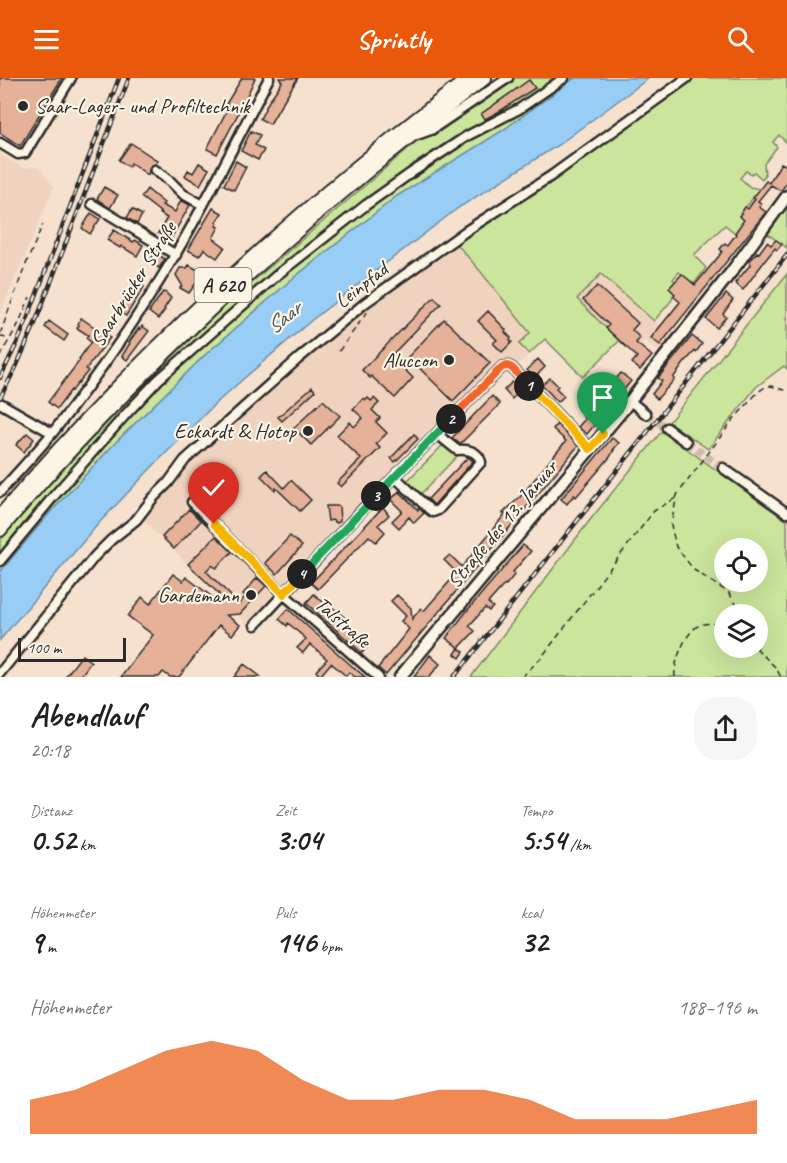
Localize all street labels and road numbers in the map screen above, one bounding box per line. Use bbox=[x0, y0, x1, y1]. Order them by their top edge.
street label: Saarbrücker Straße bbox=[84, 215, 183, 352]
street label: Leinpfad bbox=[329, 254, 396, 314]
road number: A 620 bbox=[194, 268, 252, 302]
street label: Straße des 13. Januar bbox=[441, 454, 564, 593]
street label: Talstraße bbox=[310, 591, 378, 655]

